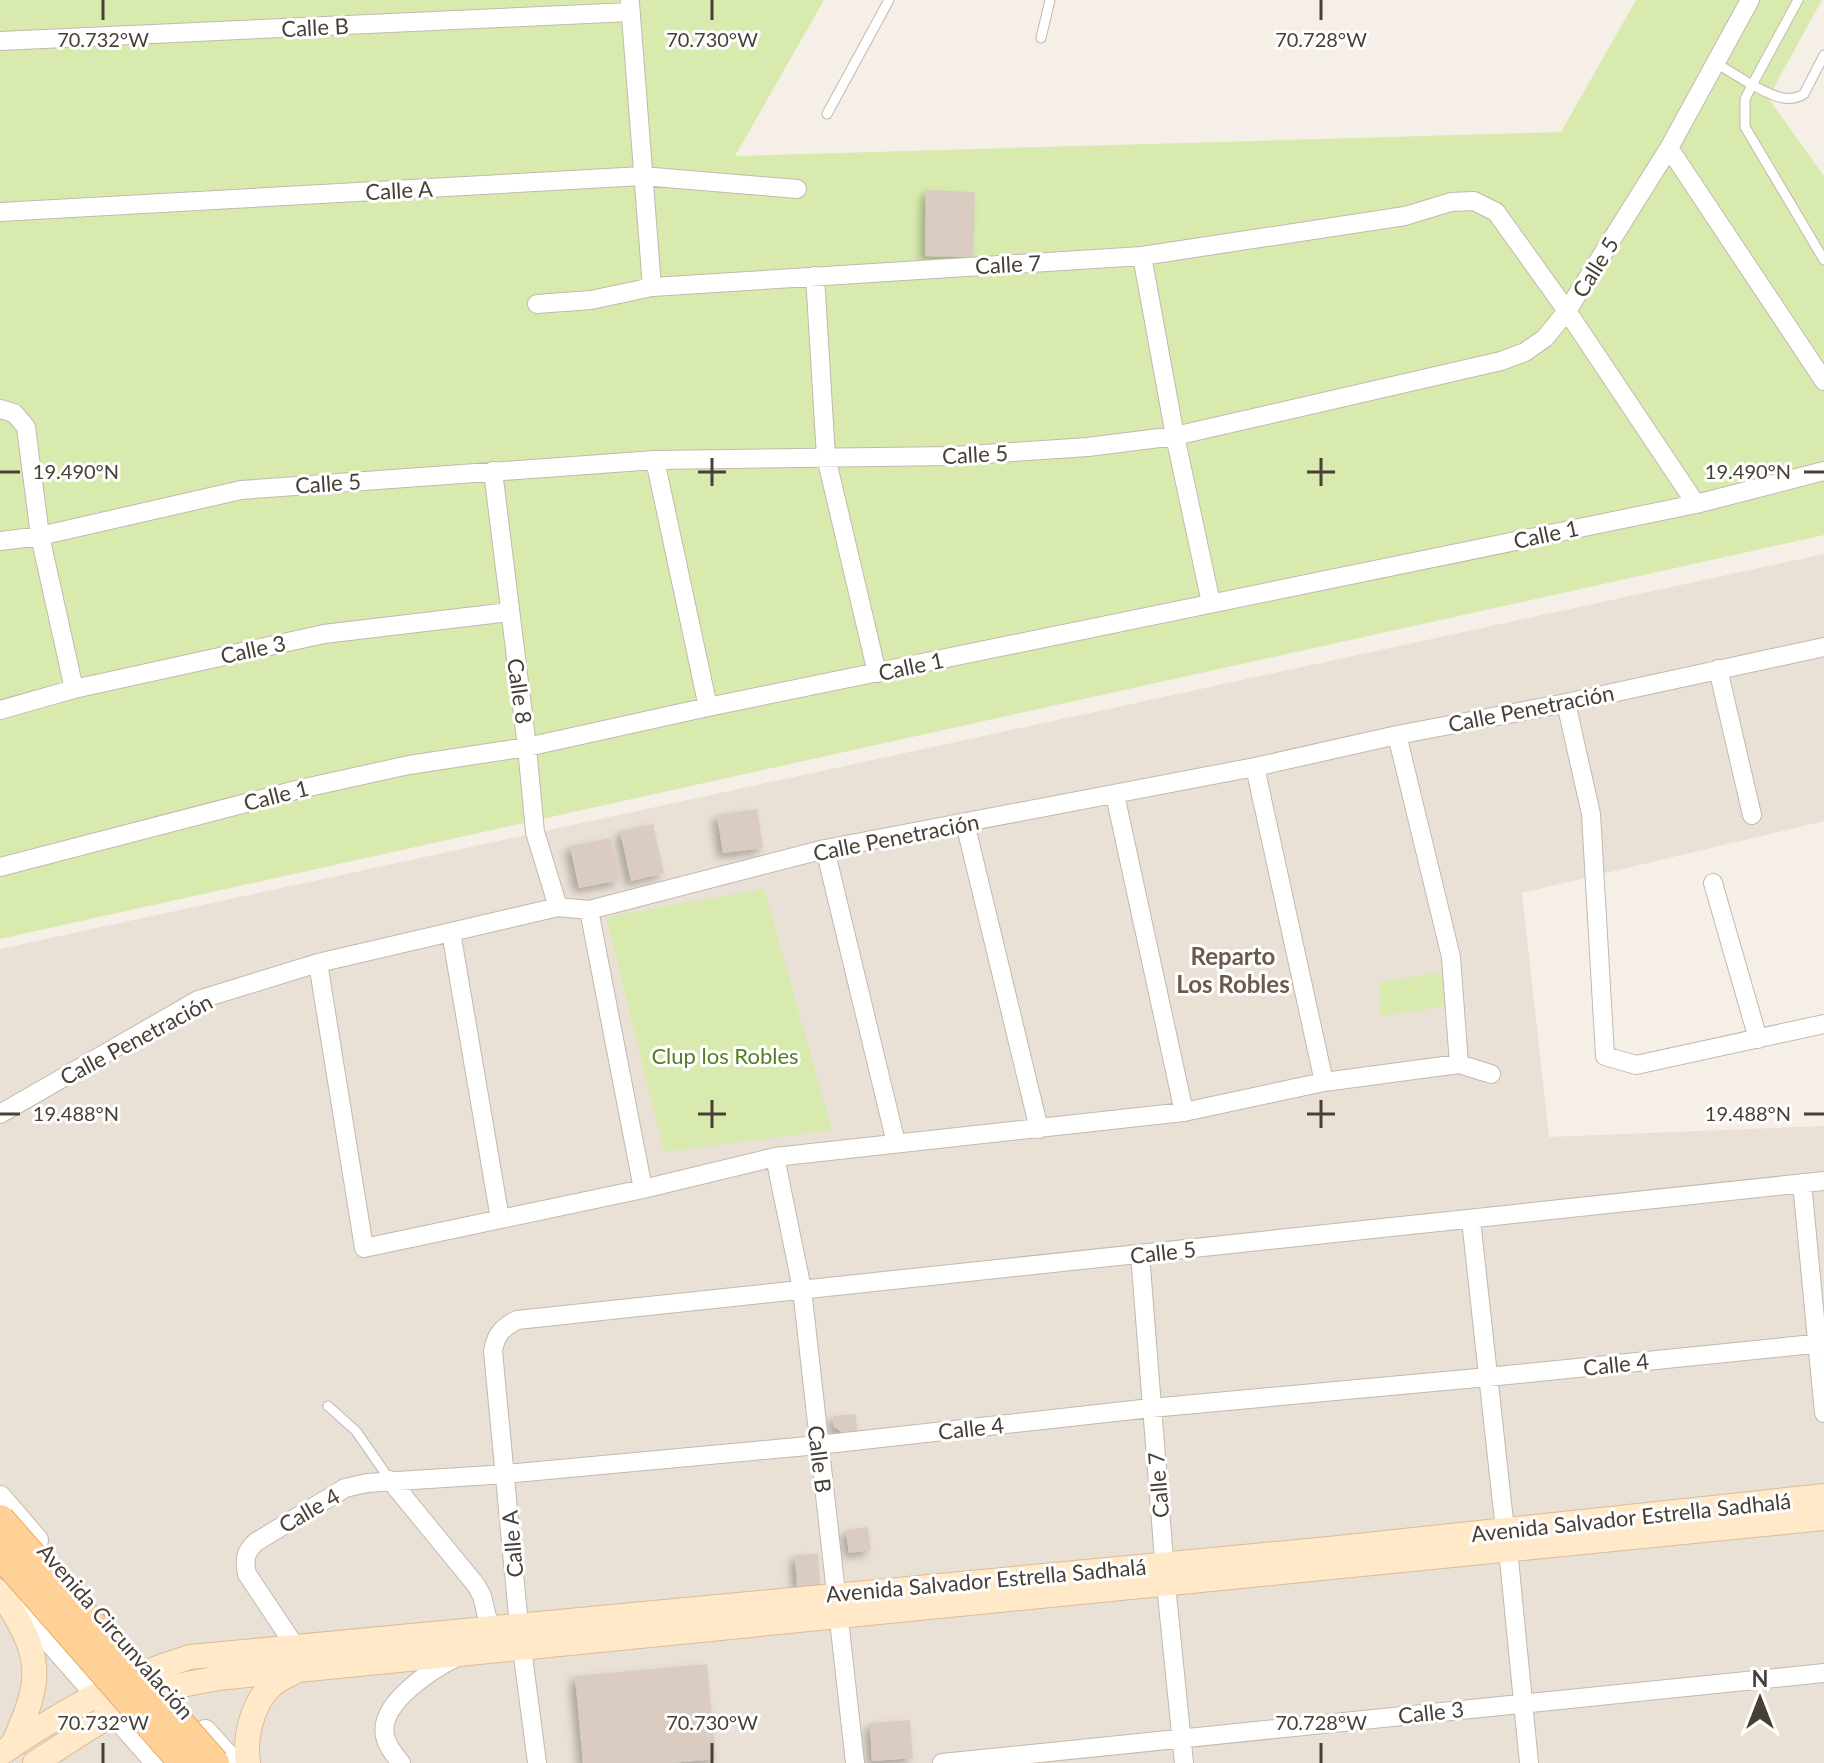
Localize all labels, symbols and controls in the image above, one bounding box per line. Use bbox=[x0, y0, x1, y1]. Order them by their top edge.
street label: Calle B bbox=[281, 12, 349, 42]
text: 70.732°W bbox=[57, 27, 149, 51]
text: 70.730°W bbox=[666, 27, 758, 51]
text: 70.728°W bbox=[1275, 27, 1367, 51]
street label: Calle A bbox=[365, 175, 433, 205]
street label: Calle 5 bbox=[1566, 232, 1624, 302]
street label: Calle 7 bbox=[974, 249, 1042, 279]
street label: Calle 5 bbox=[941, 439, 1009, 469]
text: 19.490°N bbox=[33, 459, 119, 483]
text: 19.490°N bbox=[1705, 459, 1791, 483]
street label: Calle 5 bbox=[294, 467, 362, 499]
street label: Calle 1 bbox=[1511, 514, 1581, 554]
street label: Calle 3 bbox=[218, 629, 288, 669]
street label: Calle 1 bbox=[876, 646, 946, 686]
street label: Calle 8 bbox=[502, 656, 538, 726]
street label: Calle Penetración bbox=[1446, 679, 1616, 737]
street label: Calle 1 bbox=[241, 774, 311, 816]
street label: Calle Penetración bbox=[811, 808, 981, 866]
district label: Reparto Los Robles bbox=[1176, 941, 1290, 998]
street label: Calle Penetración bbox=[55, 988, 217, 1090]
park label: Clup los Robles bbox=[651, 1042, 799, 1069]
text: 19.488°N bbox=[33, 1101, 119, 1125]
text: 19.488°N bbox=[1705, 1101, 1791, 1125]
street label: Calle 5 bbox=[1129, 1235, 1197, 1269]
street label: Calle 4 bbox=[1582, 1347, 1650, 1381]
street label: Calle 4 bbox=[937, 1411, 1005, 1445]
street label: Calle B bbox=[802, 1424, 838, 1494]
street label: Calle 7 bbox=[1142, 1451, 1174, 1519]
street label: Calle 4 bbox=[274, 1482, 345, 1538]
street label: Avenida Salvador Estrella Sadhalá bbox=[1470, 1487, 1792, 1547]
street label: Calle A bbox=[496, 1509, 528, 1579]
street label: Avenida Circunvalación bbox=[32, 1538, 200, 1724]
street label: Avenida Salvador Estrella Sadhalá bbox=[825, 1553, 1147, 1607]
north arrow bbox=[1720, 1659, 1800, 1739]
text: N bbox=[1752, 1665, 1768, 1692]
street label: Calle 3 bbox=[1397, 1695, 1465, 1729]
text: 70.732°W bbox=[57, 1710, 149, 1734]
text: 70.730°W bbox=[666, 1710, 758, 1734]
text: 70.728°W bbox=[1275, 1710, 1367, 1734]

